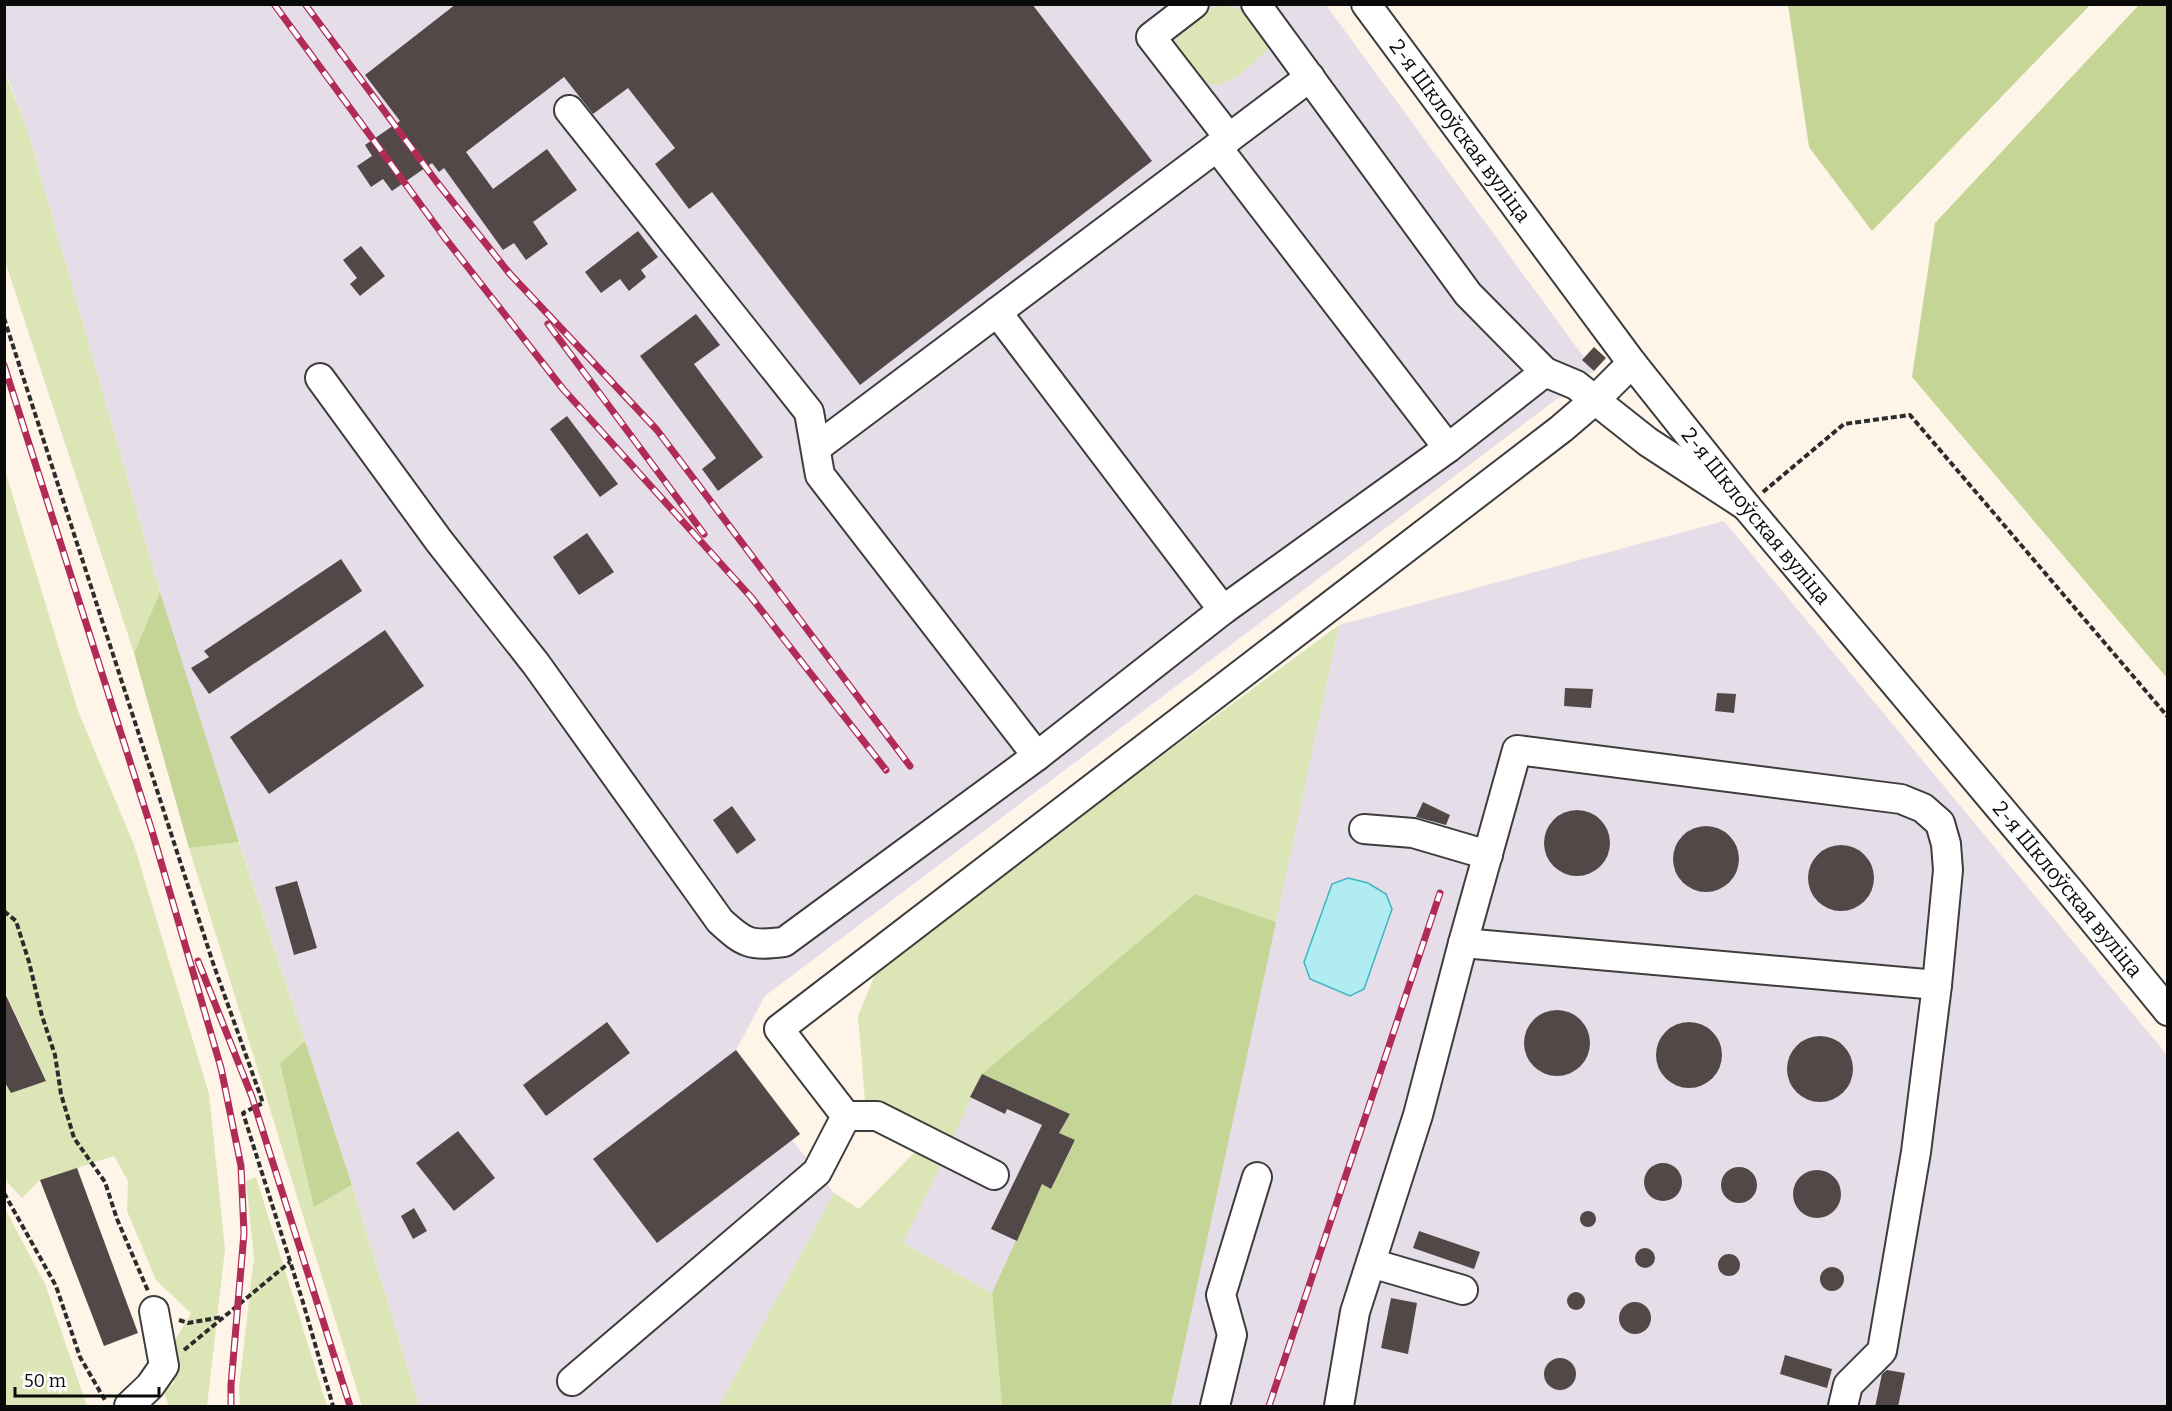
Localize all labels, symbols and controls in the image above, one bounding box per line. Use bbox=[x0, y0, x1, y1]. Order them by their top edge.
street label: 2-я Шклоўская вуліца bbox=[1384, 34, 1537, 228]
street label: 2-я Шклоўская вуліца bbox=[1676, 423, 1837, 610]
street label: 2-я Шклоўская вуліца bbox=[1987, 796, 2148, 983]
scale bar bbox=[15, 1360, 159, 1398]
text: 50 m bbox=[24, 1370, 66, 1392]

